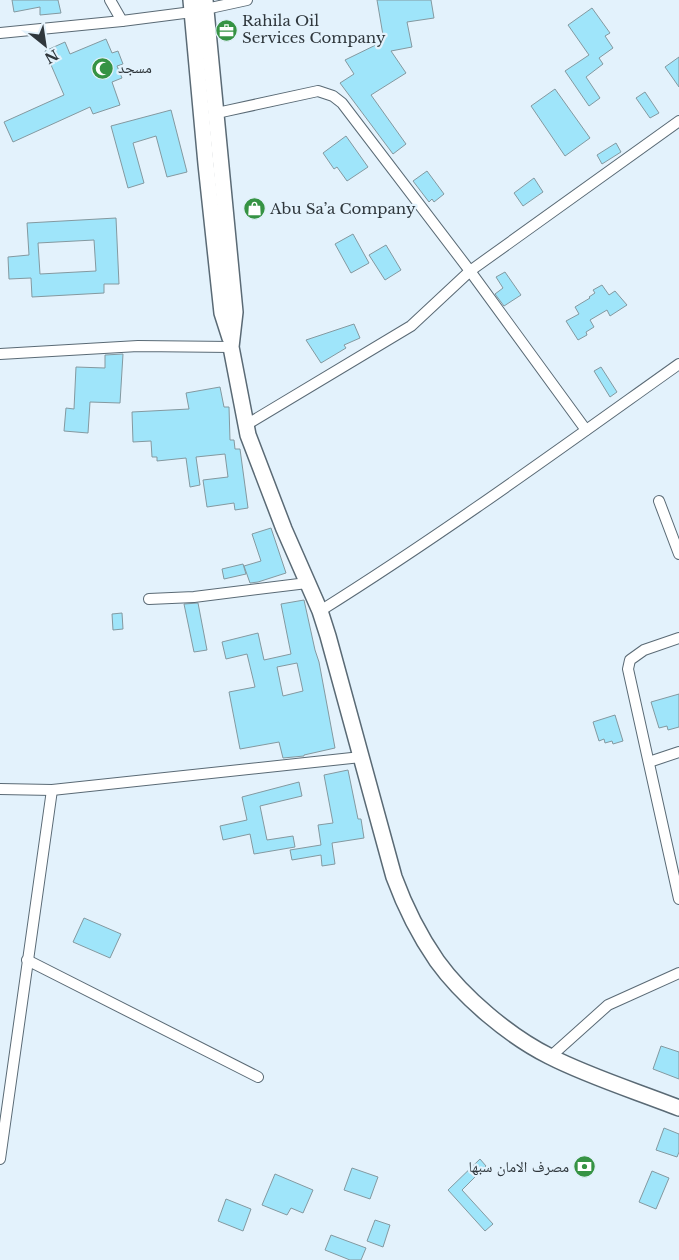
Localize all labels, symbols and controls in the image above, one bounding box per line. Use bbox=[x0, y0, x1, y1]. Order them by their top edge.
place label: Rahila Oil Services Company bbox=[242, 11, 386, 47]
office icon: Rahila Oil Services Company bbox=[214, 18, 238, 42]
north arrow bbox=[20, 20, 70, 70]
text: N bbox=[41, 45, 62, 67]
mosque icon: مسجد bbox=[90, 56, 114, 80]
place label: مسجد bbox=[118, 58, 152, 77]
shop icon: Abu Sa’a Company bbox=[242, 197, 266, 221]
place label: Abu Sa’a Company bbox=[269, 199, 416, 218]
bank icon: مصرف الامان سبها bbox=[573, 1155, 597, 1179]
place label: مصرف الامان سبها bbox=[469, 1157, 569, 1177]

